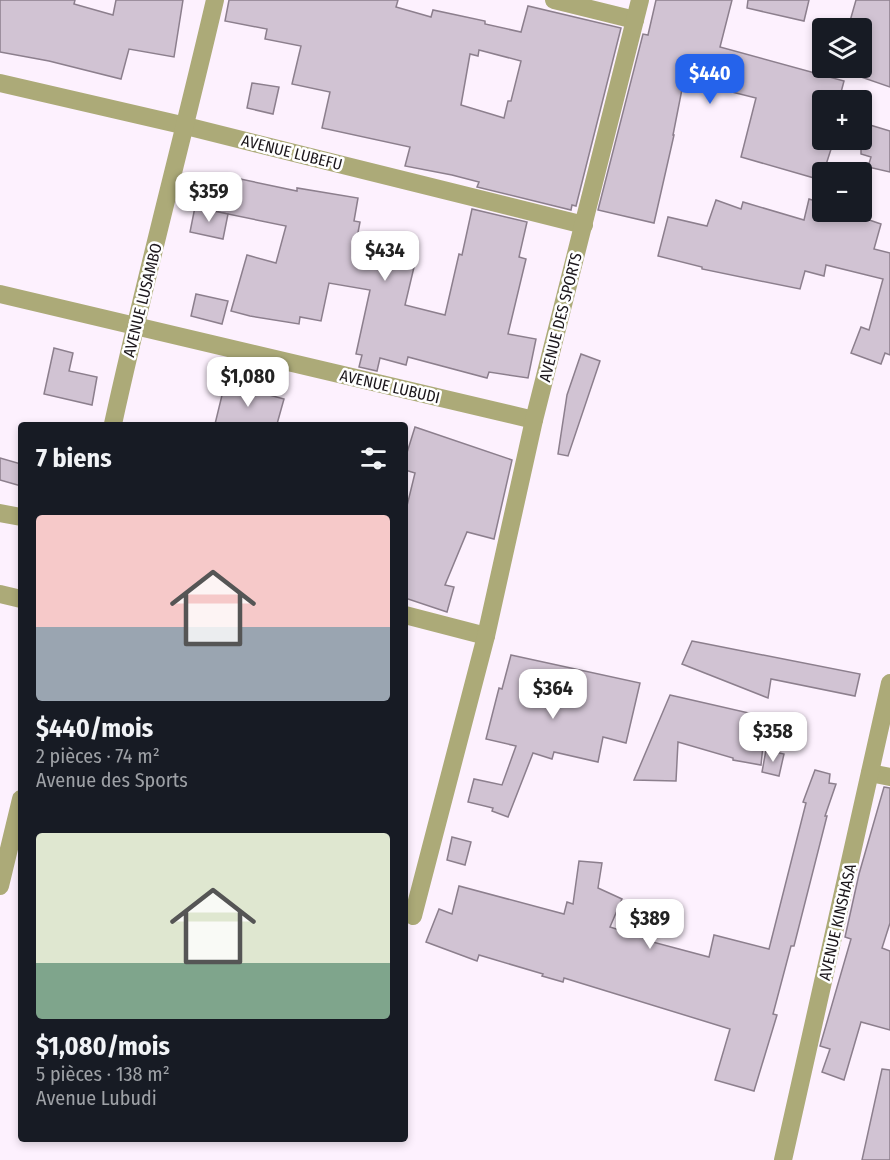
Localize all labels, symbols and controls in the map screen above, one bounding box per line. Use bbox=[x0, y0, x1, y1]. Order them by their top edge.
map controls bbox=[812, 18, 872, 222]
button: layers bbox=[812, 18, 872, 78]
pin: $440 bbox=[674, 54, 746, 105]
text: $440 bbox=[689, 61, 731, 85]
button: + bbox=[812, 90, 872, 150]
street label: AVENUE LUBEFU bbox=[240, 131, 344, 174]
button: − bbox=[812, 162, 872, 222]
pin: $359 bbox=[173, 172, 245, 223]
text: $359 bbox=[189, 179, 229, 203]
pin: $434 bbox=[349, 231, 421, 282]
text: $434 bbox=[365, 238, 405, 262]
street label: AVENUE LUSAMBO bbox=[119, 241, 166, 359]
street label: AVENUE DES SPORTS bbox=[535, 251, 586, 384]
pin: $1,080 bbox=[199, 357, 297, 408]
text: $1,080 bbox=[221, 364, 275, 388]
street label: AVENUE LUBUDI bbox=[338, 366, 442, 407]
icon: filters bbox=[357, 442, 390, 475]
text: 7 biens bbox=[36, 443, 112, 474]
icon: home bbox=[159, 554, 267, 662]
pin: $364 bbox=[517, 669, 589, 720]
text: $364 bbox=[533, 676, 573, 700]
pin: $358 bbox=[737, 712, 809, 763]
text: $440/mois bbox=[36, 713, 153, 744]
text: $358 bbox=[753, 719, 793, 743]
text: 2 pièces · 74 m² bbox=[36, 744, 160, 768]
text: Avenue des Sports bbox=[36, 768, 188, 792]
street label: AVENUE KINSHASA bbox=[815, 861, 860, 982]
icon: home bbox=[159, 872, 267, 980]
pin: $389 bbox=[614, 899, 686, 950]
text: $389 bbox=[630, 906, 670, 930]
text: $1,080/mois bbox=[36, 1031, 170, 1062]
text: 5 pièces · 138 m² bbox=[36, 1062, 170, 1086]
text: Avenue Lubudi bbox=[36, 1086, 157, 1110]

